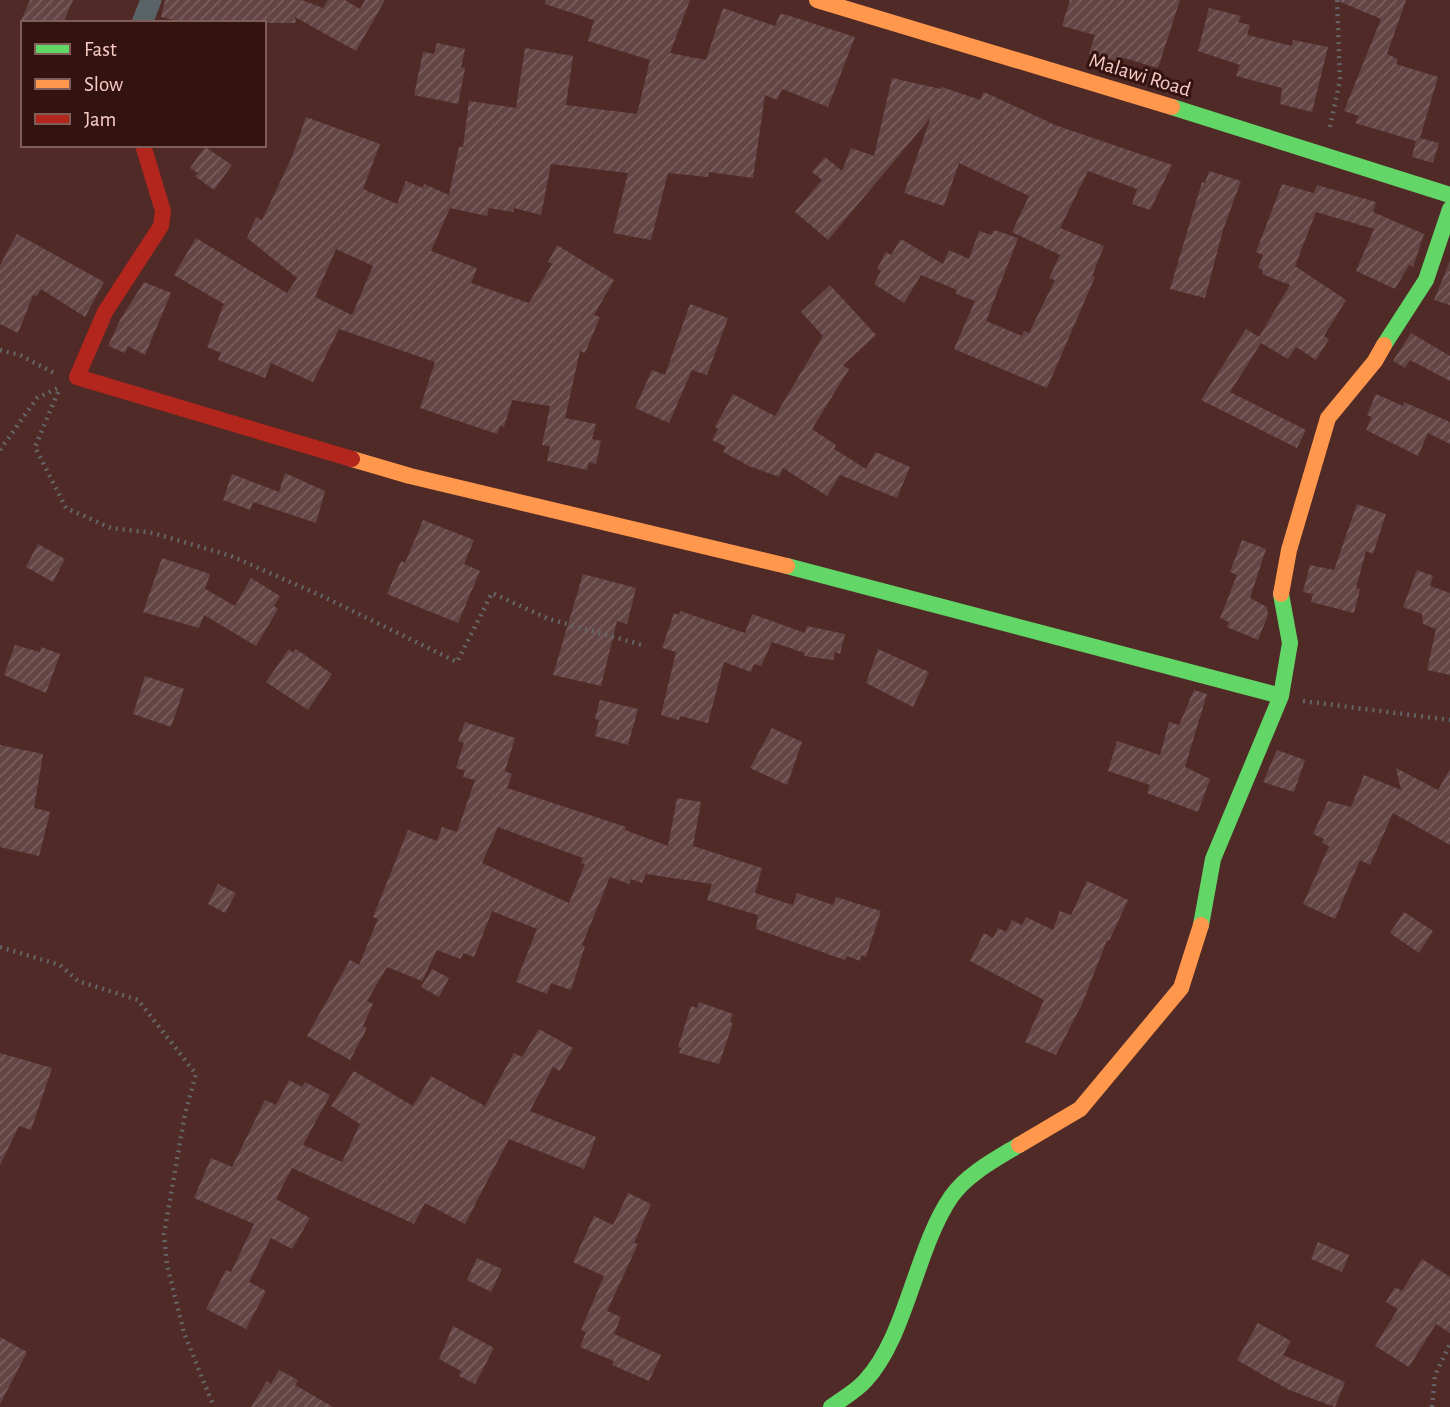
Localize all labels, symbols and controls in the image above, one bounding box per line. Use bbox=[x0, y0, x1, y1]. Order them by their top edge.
legend bbox=[21, 21, 266, 147]
text: Fast bbox=[84, 39, 117, 60]
street label: Malawi Road bbox=[1087, 50, 1193, 100]
text: Slow bbox=[84, 74, 123, 95]
text: Jam bbox=[84, 109, 116, 130]

